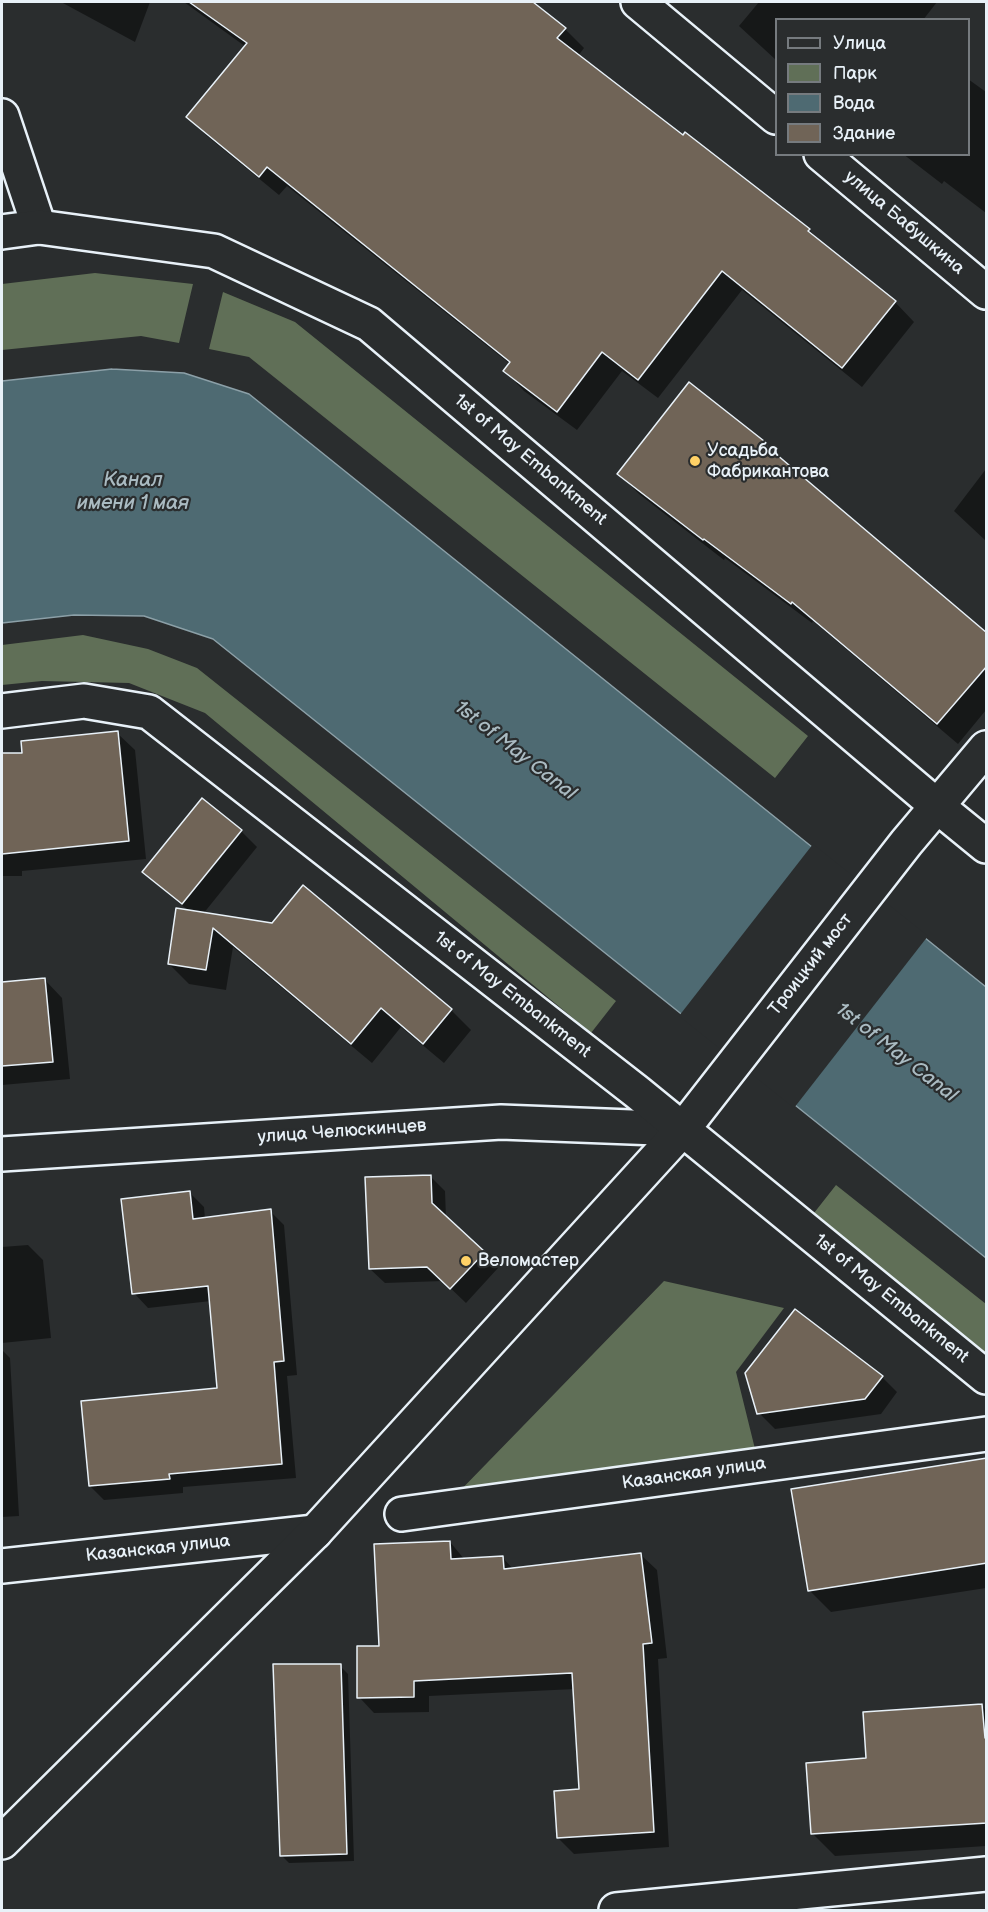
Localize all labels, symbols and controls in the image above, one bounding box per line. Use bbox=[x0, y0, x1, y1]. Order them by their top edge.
legend bbox=[775, 18, 970, 156]
text: Улица bbox=[833, 33, 886, 54]
text: Парк bbox=[833, 63, 877, 84]
text: Вода bbox=[833, 93, 875, 114]
text: Здание bbox=[833, 123, 895, 144]
street label: улица Бабушкина bbox=[840, 166, 968, 280]
street label: 1st of May Embankment bbox=[449, 390, 611, 530]
place label: Усадьба Фабрикантова bbox=[707, 440, 829, 482]
marker: Усадьба Фабрикантова bbox=[688, 454, 702, 468]
water label: Канал имени 1 мая bbox=[77, 469, 189, 516]
water label: 1st of May Canal bbox=[449, 696, 581, 806]
street label: Троицкий мост bbox=[764, 910, 858, 1020]
street label: 1st of May Embankment bbox=[429, 927, 595, 1063]
water label: 1st of May Canal bbox=[830, 998, 962, 1108]
street label: улица Челюскинцев bbox=[257, 1115, 427, 1149]
street label: 1st of May Embankment bbox=[809, 1230, 973, 1368]
place label: Веломастер bbox=[478, 1250, 579, 1272]
marker: Веломастер bbox=[459, 1254, 473, 1268]
street label: Казанская улица bbox=[621, 1453, 767, 1495]
street label: Казанская улица bbox=[85, 1531, 231, 1567]

